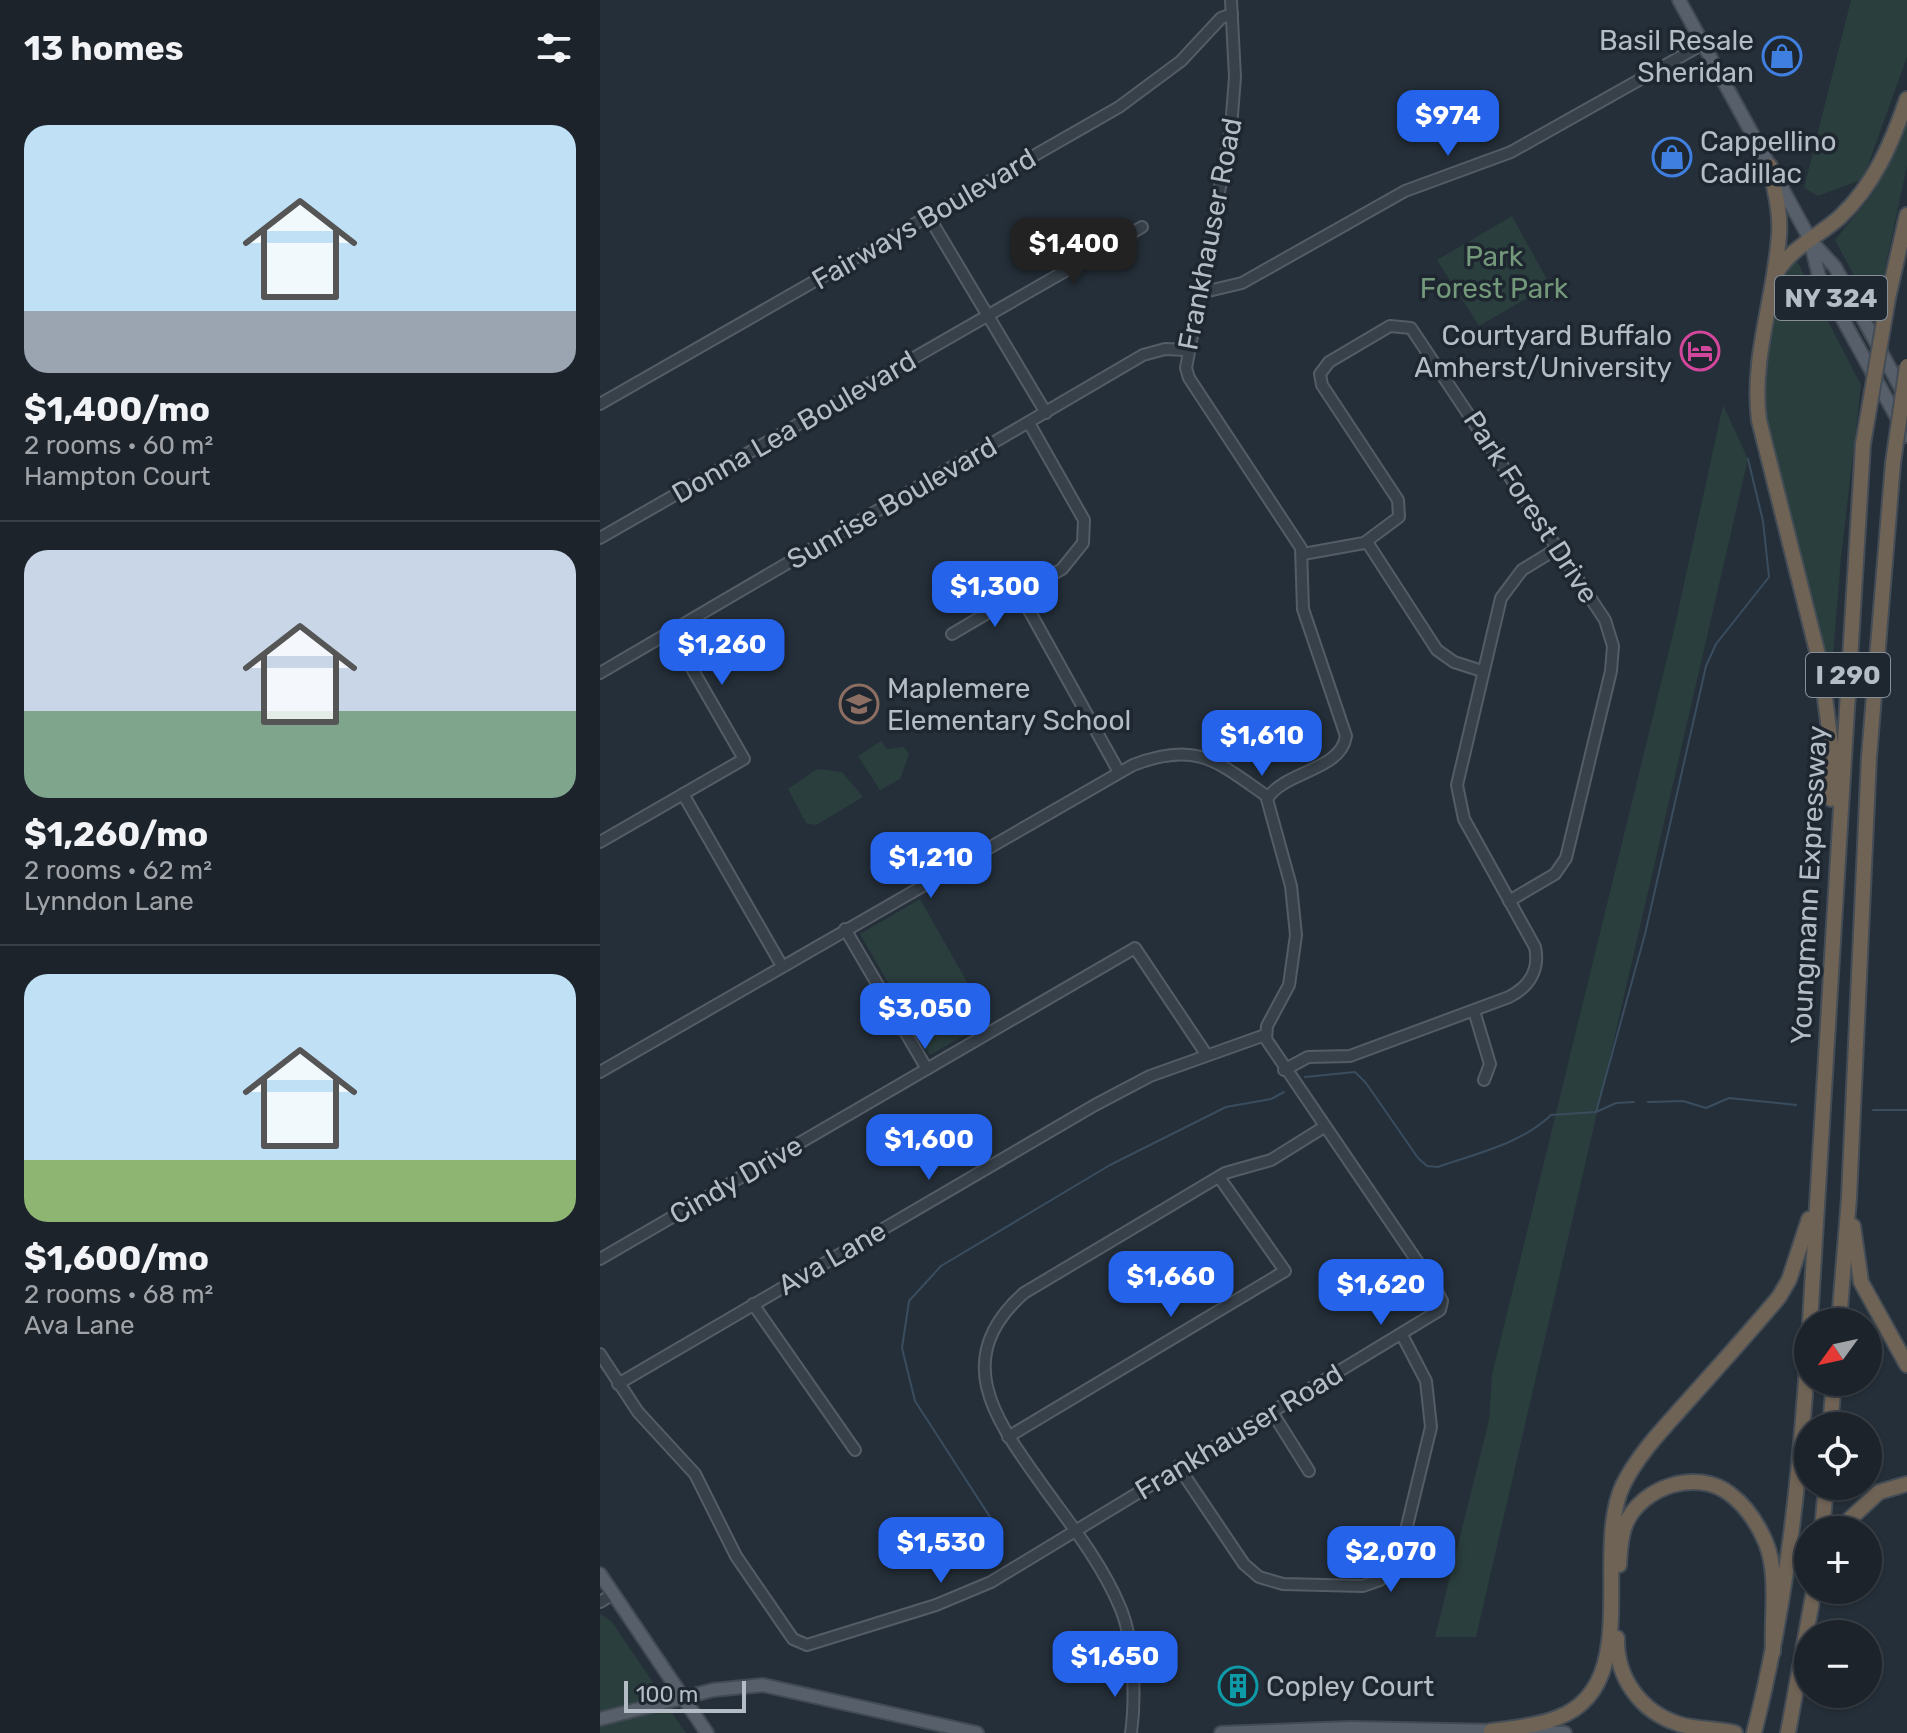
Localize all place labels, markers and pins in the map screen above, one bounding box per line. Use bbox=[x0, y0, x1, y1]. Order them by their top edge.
place label: Basil Resale Sheridan bbox=[1599, 24, 1754, 89]
shop icon: Basil Resale Sheridan bbox=[1761, 35, 1803, 77]
pin: $974 bbox=[1401, 90, 1495, 158]
place label: Cappellino Cadillac bbox=[1700, 125, 1837, 190]
shop icon: Cappellino Cadillac bbox=[1651, 136, 1693, 178]
pin: $1,400 bbox=[1009, 218, 1139, 286]
place label: Courtyard Buffalo Amherst/University bbox=[1414, 319, 1672, 384]
hotel icon: Courtyard Buffalo Amherst/University bbox=[1679, 330, 1721, 372]
pin: $1,300 bbox=[930, 561, 1060, 629]
pin: $1,260 bbox=[657, 619, 787, 687]
place label: Maplemere Elementary School bbox=[887, 672, 1131, 737]
school or university icon: Maplemere Elementary School bbox=[838, 683, 880, 725]
pin: $1,610 bbox=[1197, 710, 1327, 778]
pin: $1,210 bbox=[866, 832, 996, 900]
pin: $3,050 bbox=[860, 983, 990, 1051]
pin: $1,600 bbox=[864, 1114, 994, 1182]
pin: $1,660 bbox=[1106, 1251, 1236, 1319]
pin: $1,620 bbox=[1316, 1259, 1446, 1327]
pin: $1,530 bbox=[876, 1517, 1006, 1585]
pin: $2,070 bbox=[1326, 1526, 1456, 1594]
pin: $1,650 bbox=[1050, 1631, 1180, 1699]
building icon: Copley Court bbox=[1217, 1665, 1259, 1707]
place label: Copley Court bbox=[1266, 1670, 1434, 1703]

